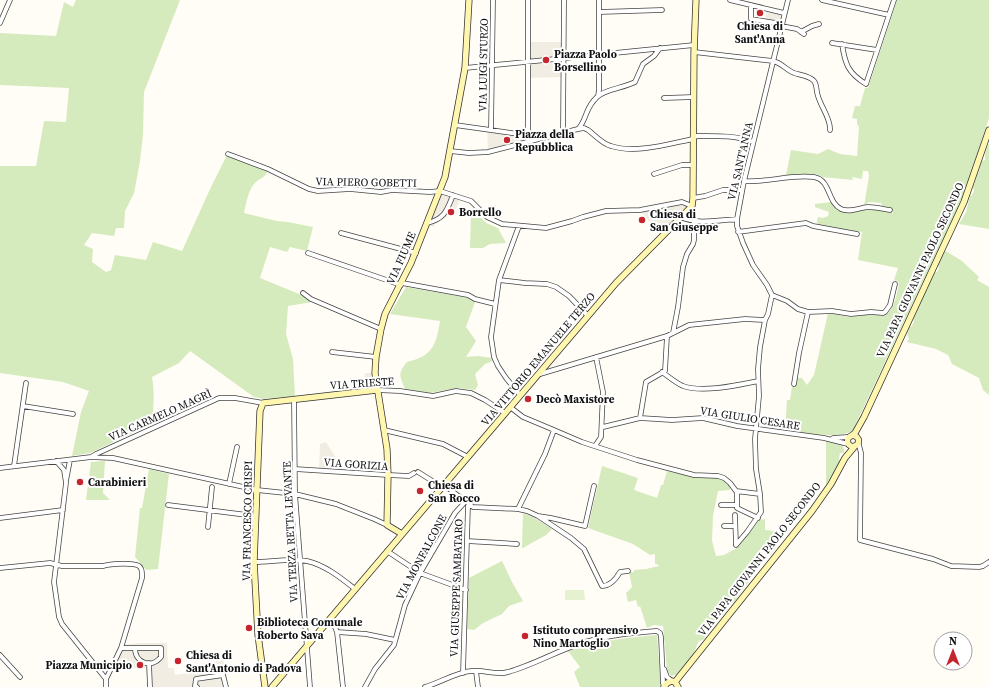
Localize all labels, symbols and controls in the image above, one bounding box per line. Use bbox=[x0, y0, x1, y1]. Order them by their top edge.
marker: Chiesa di Sant'Anna bbox=[755, 8, 765, 18]
street label: VIA LUIGI STURZO bbox=[475, 18, 492, 112]
place label: Chiesa di Sant'Anna bbox=[735, 19, 785, 47]
place label: Piazza Paolo Borsellino bbox=[554, 47, 617, 75]
marker: Piazza Paolo Borsellino bbox=[541, 55, 551, 65]
street label: VIA SANT'ANNA bbox=[724, 120, 757, 202]
place label: Piazza della Repubblica bbox=[515, 127, 575, 155]
marker: Piazza della Repubblica bbox=[502, 135, 512, 145]
street label: VIA PIERO GOBETTI bbox=[315, 174, 417, 191]
street label: VIA PAPA GIOVANNI PAOLO SECONDO bbox=[873, 180, 968, 360]
place label: Borrello bbox=[459, 205, 501, 220]
marker: Borrello bbox=[446, 207, 456, 217]
place label: Chiesa di San Giuseppe bbox=[650, 207, 719, 235]
marker: Chiesa di San Giuseppe bbox=[637, 215, 647, 225]
street label: VIA FIUME bbox=[383, 229, 420, 287]
street label: VIA VITTORIO EMANUELE TERZO bbox=[478, 289, 599, 429]
street label: VIA TRIESTE bbox=[329, 374, 395, 393]
street label: VIA CARMELO MAGRÌ bbox=[106, 386, 214, 445]
place label: Decò Maxistore bbox=[536, 392, 615, 407]
marker: Decò Maxistore bbox=[523, 394, 533, 404]
street label: VIA GIULIO CESARE bbox=[699, 403, 801, 434]
street label: VIA GORIZIA bbox=[323, 455, 390, 474]
street label: VIA FRANCESCO CRISPI bbox=[239, 461, 256, 581]
street label: VIA TERZA RETTA LEVANTE bbox=[279, 461, 302, 603]
place label: Carabinieri bbox=[88, 475, 147, 490]
marker: Carabinieri bbox=[75, 477, 85, 487]
place label: Chiesa di San Rocco bbox=[428, 478, 480, 506]
street label: VIA PAPA GIOVANNI PAOLO SECONDO bbox=[694, 479, 824, 639]
marker: Chiesa di San Rocco bbox=[415, 486, 425, 496]
street label: VIA MONFALCONE bbox=[393, 512, 450, 603]
street label: VIA GIUSEPPE SAMBATARO bbox=[447, 518, 466, 657]
place label: Biblioteca Comunale Roberto Sava bbox=[257, 615, 363, 643]
marker: Biblioteca Comunale Roberto Sava bbox=[244, 623, 254, 633]
place label: Istituto comprensivo Nino Martoglio bbox=[533, 623, 638, 651]
marker: Istituto comprensivo Nino Martoglio bbox=[520, 631, 530, 641]
north arrow bbox=[933, 631, 973, 671]
text: N bbox=[949, 634, 957, 649]
place label: Chiesa di Sant'Antonio di Padova bbox=[186, 648, 302, 676]
marker: Chiesa di Sant'Antonio di Padova bbox=[173, 656, 183, 666]
place label: Piazza Municipio bbox=[46, 658, 132, 673]
marker: Piazza Municipio bbox=[135, 660, 145, 670]

